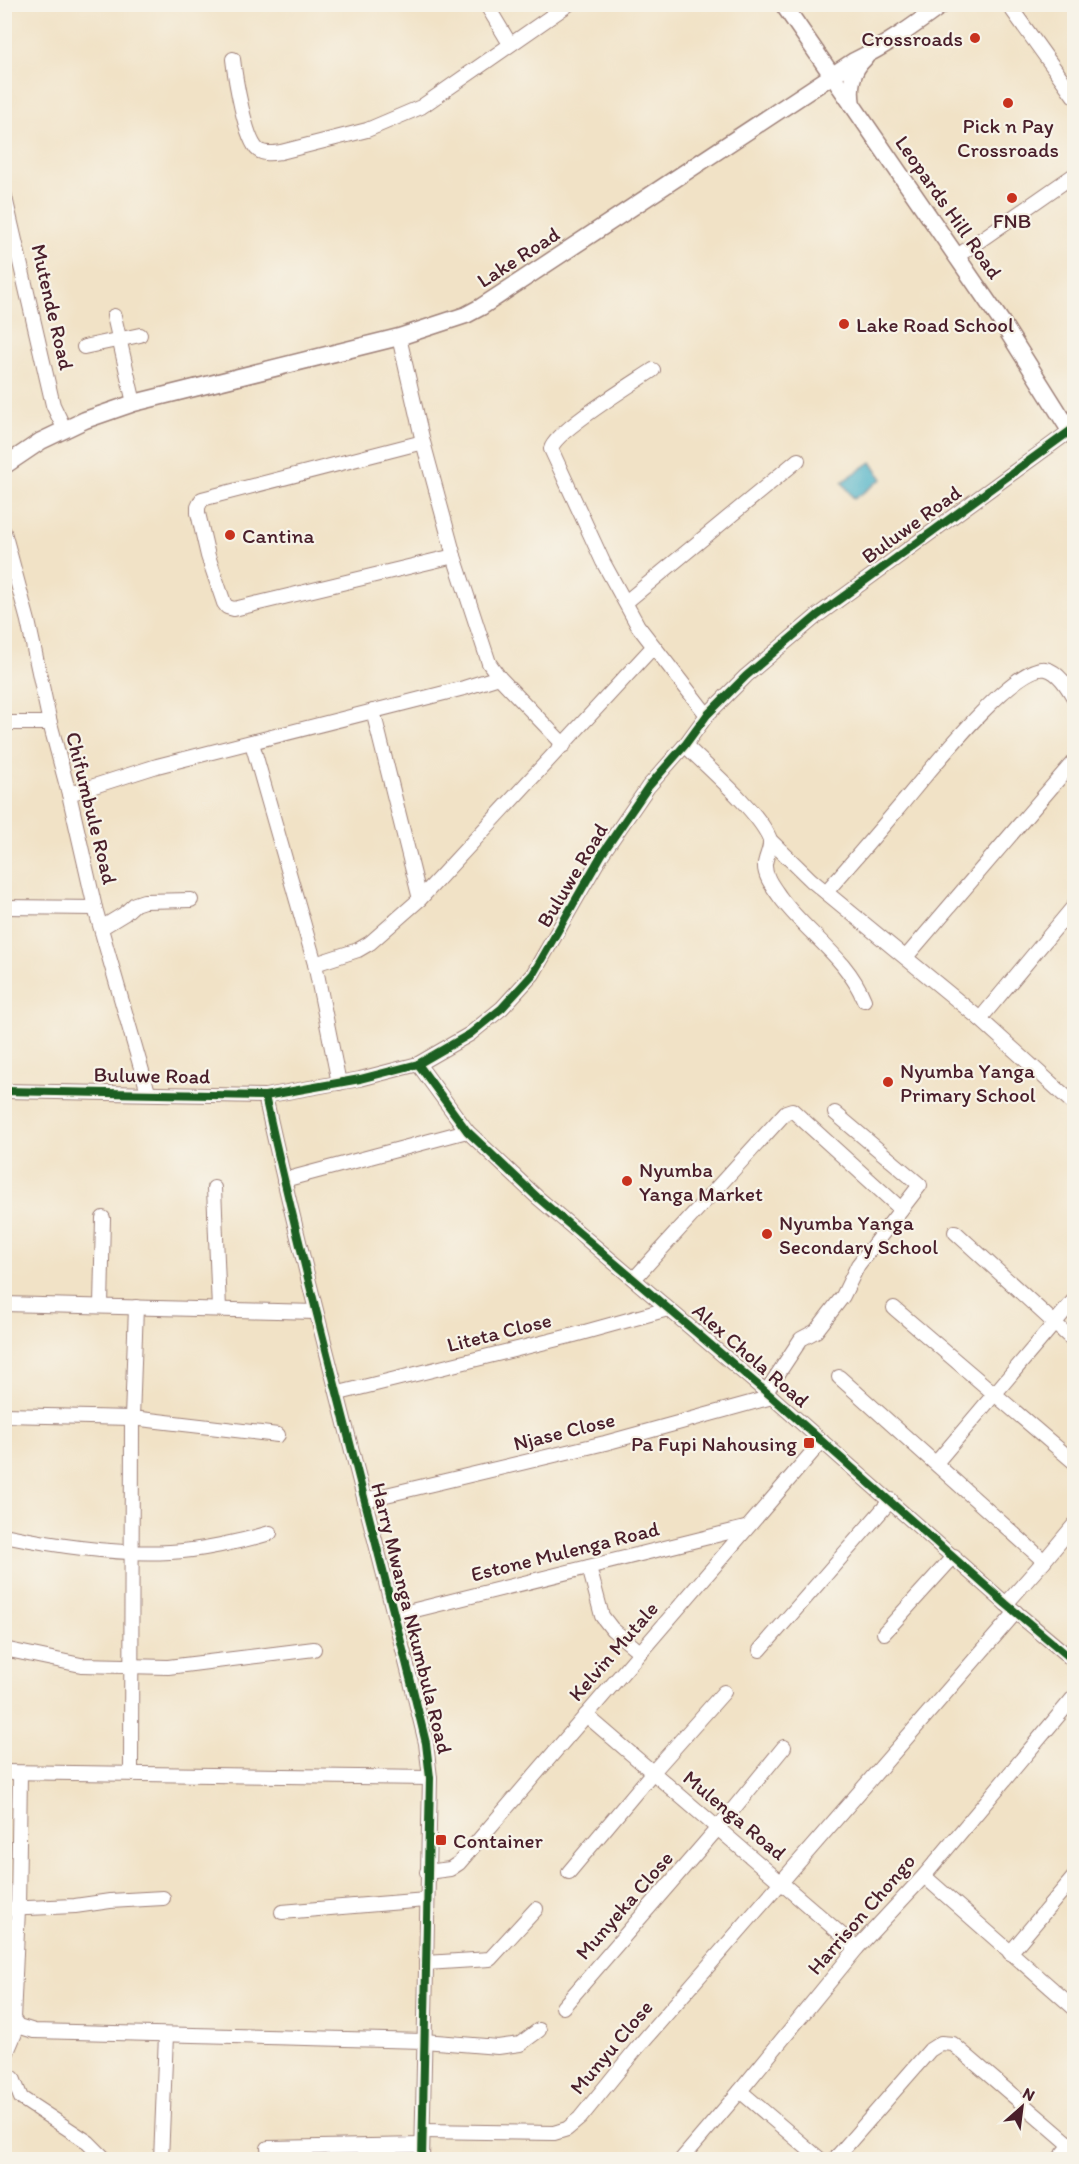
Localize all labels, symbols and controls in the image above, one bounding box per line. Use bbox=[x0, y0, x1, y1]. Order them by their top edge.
place label: Crossroads bbox=[861, 26, 963, 51]
marker: Crossroads bbox=[968, 31, 982, 45]
marker: Pick n Pay Crossroads bbox=[1001, 96, 1015, 110]
place label: Pick n Pay Crossroads bbox=[957, 113, 1059, 162]
street label: Leopards Hill Road bbox=[890, 130, 1008, 284]
marker: FNB bbox=[1005, 191, 1019, 205]
place label: FNB bbox=[993, 208, 1031, 233]
street label: Lake Road bbox=[472, 221, 564, 293]
street label: Mutende Road bbox=[26, 241, 80, 373]
place label: Lake Road School bbox=[856, 312, 1014, 337]
marker: Lake Road School bbox=[837, 317, 851, 331]
street label: Buluwe Road bbox=[856, 479, 966, 568]
place label: Cantina bbox=[242, 523, 314, 548]
marker: Cantina bbox=[223, 528, 237, 542]
street label: Chifumbule Road bbox=[61, 729, 123, 887]
street label: Buluwe Road bbox=[531, 818, 613, 932]
place label: Nyumba Yanga Primary School bbox=[900, 1058, 1036, 1107]
street label: Buluwe Road bbox=[93, 1061, 211, 1089]
marker: Nyumba Yanga Primary School bbox=[881, 1075, 895, 1089]
place label: Nyumba Yanga Market bbox=[639, 1157, 763, 1206]
marker: Nyumba Yanga Market bbox=[620, 1174, 634, 1188]
place label: Nyumba Yanga Secondary School bbox=[779, 1210, 938, 1259]
marker: Nyumba Yanga Secondary School bbox=[760, 1227, 774, 1241]
street label: Alex Chola Road bbox=[688, 1298, 814, 1412]
street label: Liteta Close bbox=[444, 1307, 554, 1357]
street label: Njase Close bbox=[511, 1406, 617, 1456]
place label: Pa Fupi Nahousing bbox=[631, 1431, 797, 1456]
marker: Pa Fupi Nahousing bbox=[802, 1436, 816, 1450]
street label: Harry Mwanga Nkumbula Road bbox=[366, 1480, 458, 1756]
street label: Estone Mulenga Road bbox=[468, 1515, 662, 1586]
street label: Kelvin Mutale bbox=[563, 1596, 663, 1706]
street label: Mulenga Road bbox=[678, 1765, 792, 1866]
place label: Container bbox=[453, 1828, 544, 1853]
marker: Container bbox=[434, 1833, 448, 1847]
street label: Munyeka Close bbox=[570, 1846, 678, 1964]
street label: Harrison Chongo bbox=[802, 1848, 920, 1980]
street label: Munyu Close bbox=[564, 1995, 658, 2099]
north arrow bbox=[992, 2077, 1052, 2137]
text: N bbox=[1020, 2083, 1038, 2105]

